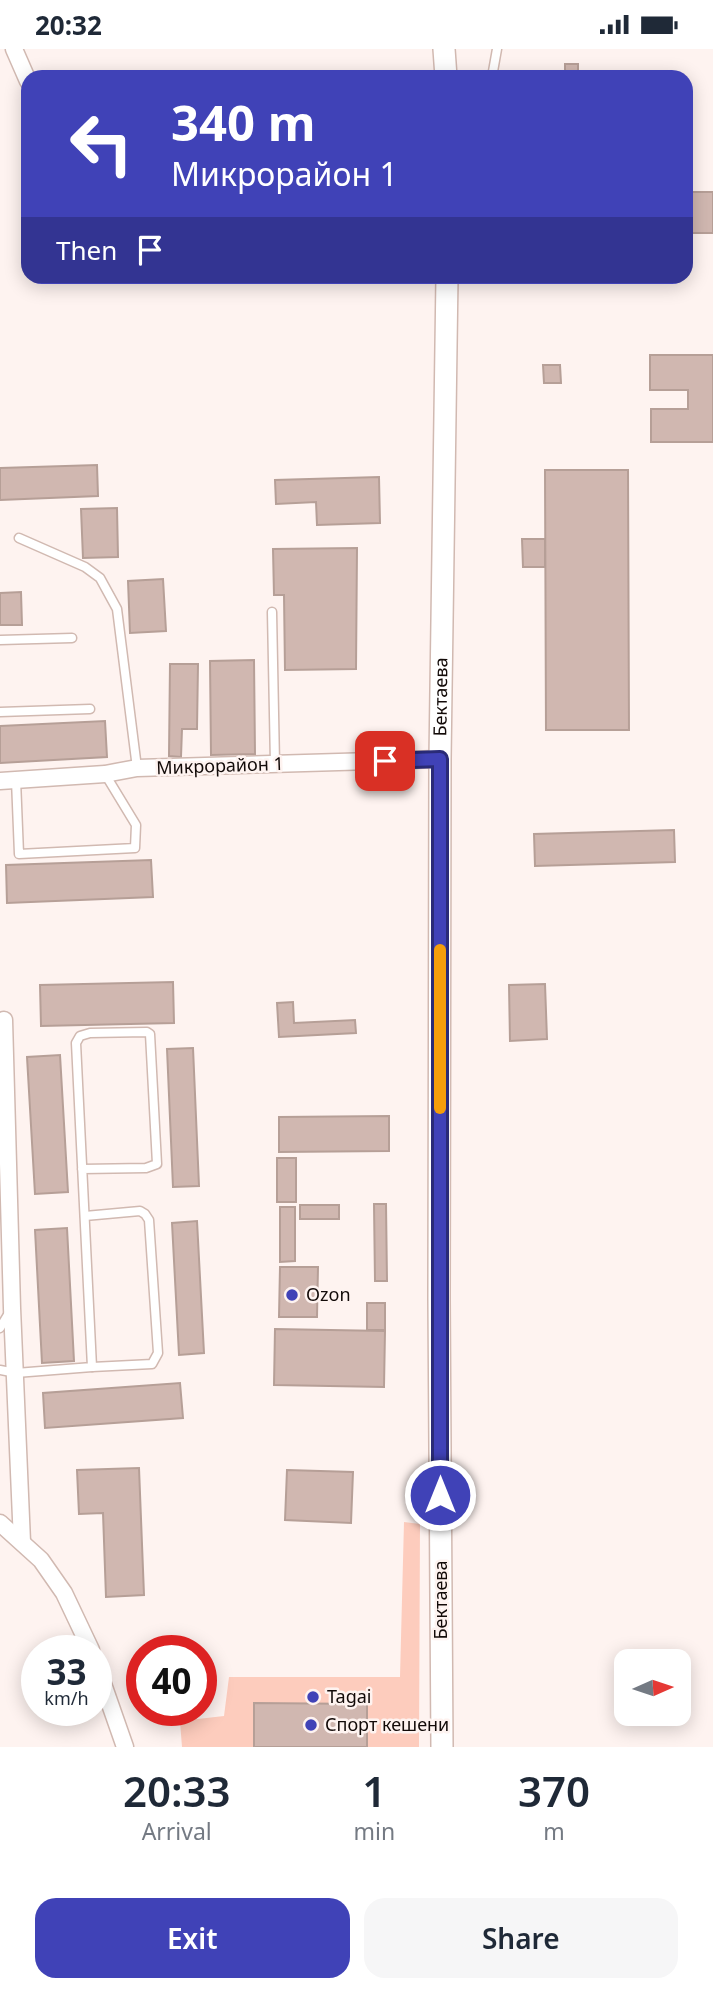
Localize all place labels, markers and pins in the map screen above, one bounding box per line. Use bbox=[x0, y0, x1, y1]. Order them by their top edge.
pin bbox=[355, 731, 415, 791]
place label: Ozon bbox=[306, 1282, 351, 1306]
marker: Ozon bbox=[284, 1287, 300, 1303]
place label: Tagai bbox=[327, 1684, 371, 1708]
marker: Tagai bbox=[305, 1689, 321, 1705]
place label: Спорт кешени bbox=[325, 1712, 449, 1736]
marker: Спорт кешени bbox=[303, 1717, 319, 1733]

